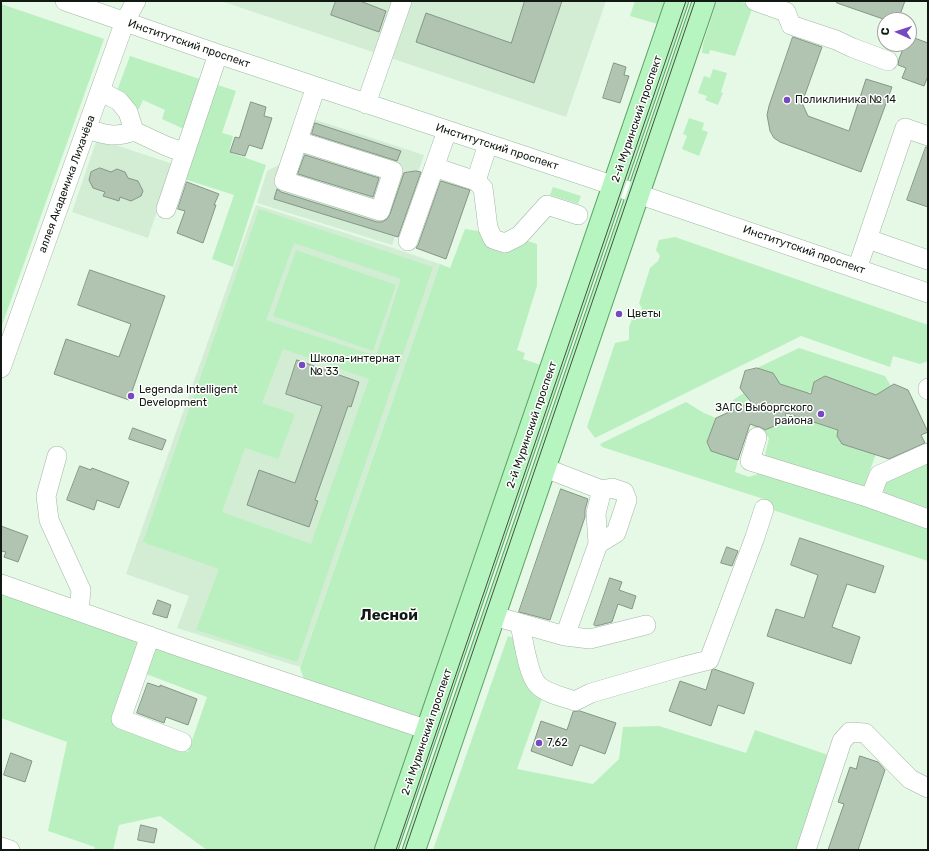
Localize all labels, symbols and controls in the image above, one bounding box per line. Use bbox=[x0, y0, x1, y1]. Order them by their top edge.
north arrow bbox=[877, 12, 917, 52]
street label: Институтский проспект bbox=[126, 17, 252, 71]
text: С bbox=[879, 27, 892, 36]
street label: 2-й Муринский проспект bbox=[609, 54, 665, 184]
place label: Поликлиника № 14 bbox=[795, 93, 896, 107]
marker: Поликлиника № 14 bbox=[782, 95, 792, 105]
street label: аллея Академика Лихачёва bbox=[36, 113, 98, 255]
street label: Институтский проспект bbox=[434, 121, 560, 173]
street label: Институтский проспект bbox=[741, 223, 867, 277]
place label: Цветы bbox=[627, 307, 661, 321]
marker: Цветы bbox=[614, 309, 624, 319]
place label: Школа-интернат № 33 bbox=[310, 352, 400, 378]
marker: Школа-интернат № 33 bbox=[297, 360, 307, 370]
street label: 2-й Муринский проспект bbox=[504, 360, 560, 490]
place label: Legenda Intelligent Development bbox=[139, 383, 238, 409]
marker: Legenda Intelligent Development bbox=[126, 391, 136, 401]
place label: ЗАГС Выборгского района bbox=[715, 401, 813, 427]
marker: ЗАГС Выборгского района bbox=[816, 409, 826, 419]
district label: Лесной bbox=[360, 607, 418, 625]
street label: 2-й Муринский проспект bbox=[399, 667, 455, 797]
place label: 7,62 bbox=[547, 736, 568, 750]
marker: 7,62 bbox=[534, 738, 544, 748]

